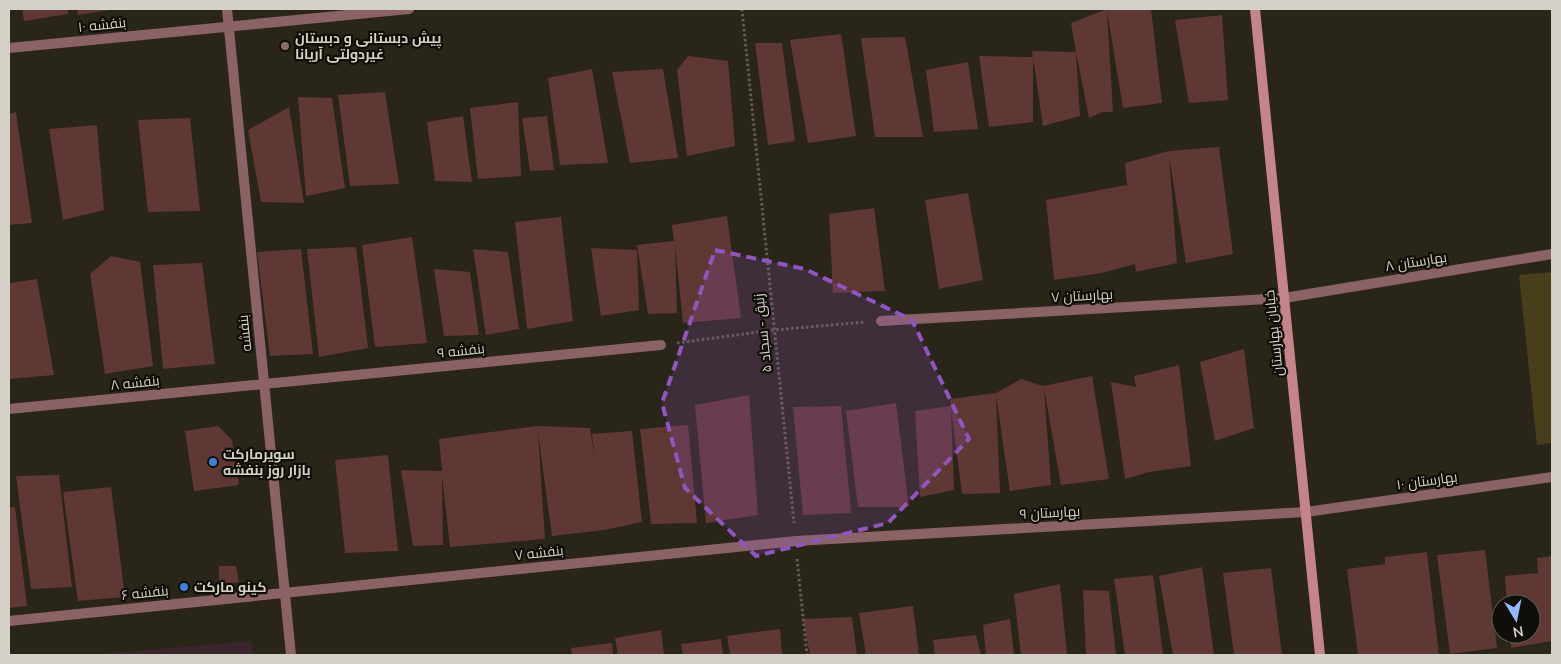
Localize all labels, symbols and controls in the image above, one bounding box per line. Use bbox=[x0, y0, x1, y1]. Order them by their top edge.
street label: بنفشه ۱۰ bbox=[77, 13, 127, 37]
place label: پیش دبستانی و دبستان غیردولتی آریانا bbox=[295, 29, 441, 64]
marker: پیش دبستانی و دبستان غیردولتی آریانا bbox=[279, 40, 291, 52]
street label: بهارستان ۸ bbox=[1384, 248, 1448, 276]
street label: بهارستان ۷ bbox=[1050, 285, 1114, 307]
street label: خیابان بهارستان bbox=[1260, 289, 1288, 377]
street label: زنبق - سجاد ۵ bbox=[749, 293, 777, 373]
street label: بنفشه bbox=[234, 314, 256, 352]
street label: بنفشه ۹ bbox=[436, 339, 486, 363]
street label: بنفشه ۸ bbox=[110, 371, 160, 395]
place label: سوپرمارکت بازار روز بنفشه bbox=[223, 445, 311, 480]
marker: سوپرمارکت بازار روز بنفشه bbox=[207, 456, 219, 468]
street label: بهارستان ۱۰ bbox=[1395, 467, 1459, 495]
street label: بهارستان ۹ bbox=[1019, 502, 1081, 524]
street label: بنفشه ۷ bbox=[514, 541, 564, 565]
place label: کینو مارکت bbox=[194, 578, 266, 597]
street label: بنفشه ۶ bbox=[121, 581, 169, 605]
marker: کینو مارکت bbox=[178, 581, 190, 593]
north arrow bbox=[1491, 594, 1541, 644]
text: N bbox=[1511, 621, 1525, 642]

